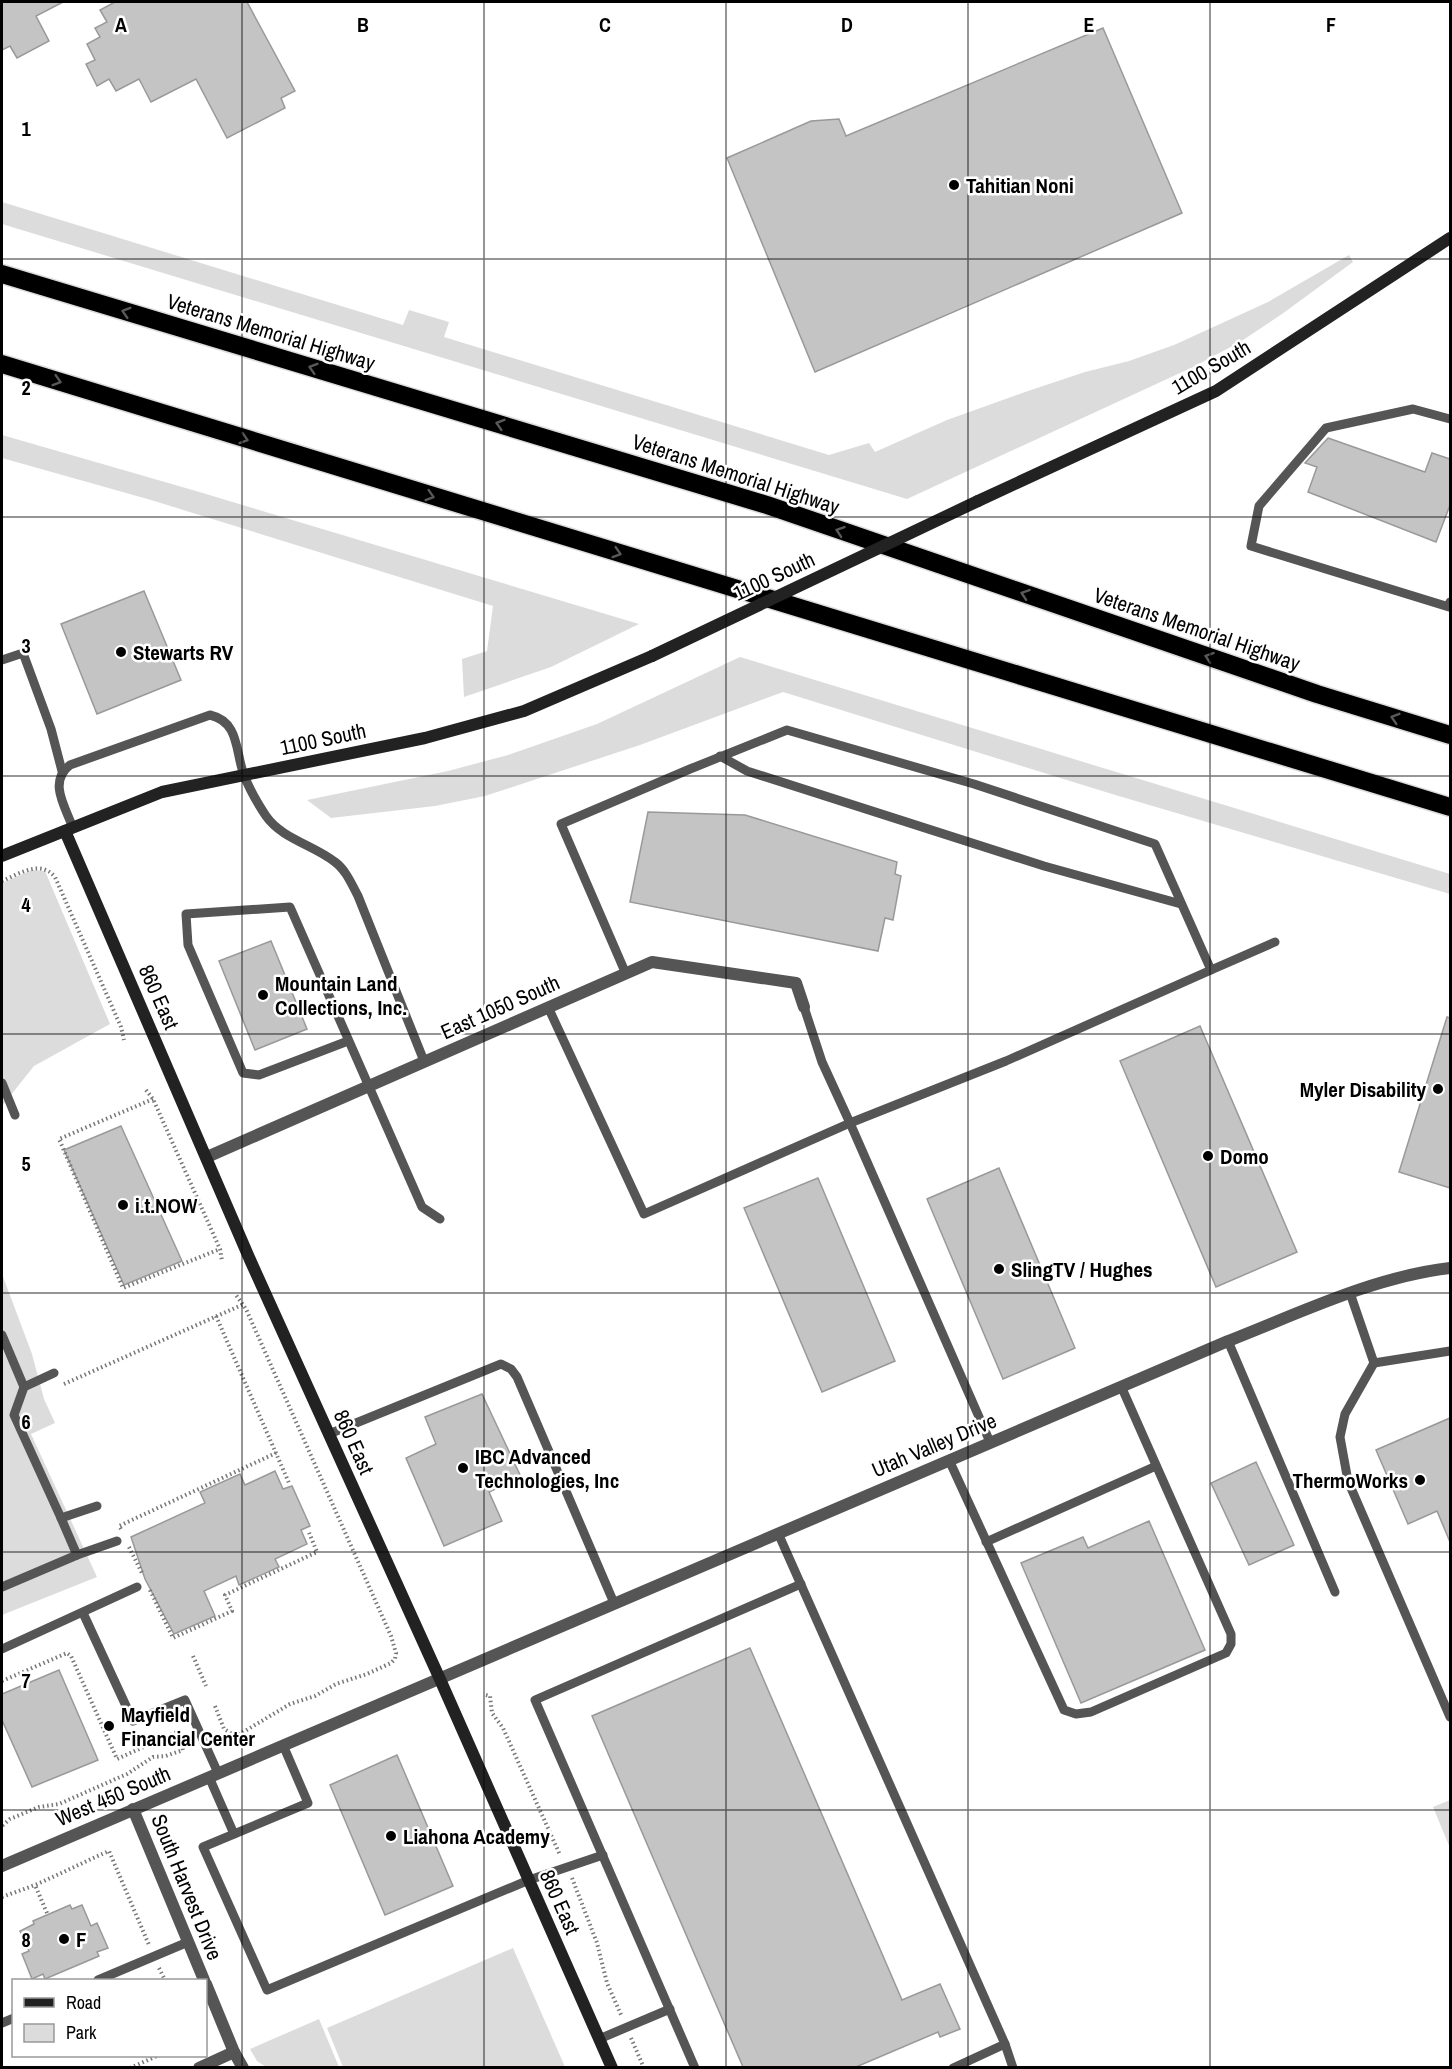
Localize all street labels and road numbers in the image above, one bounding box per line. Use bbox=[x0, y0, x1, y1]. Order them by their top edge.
street label: Veterans Memorial Highway bbox=[163, 287, 379, 378]
street label: 1100 South bbox=[1166, 333, 1256, 401]
street label: Veterans Memorial Highway bbox=[629, 427, 844, 521]
street label: 1100 South bbox=[729, 545, 819, 607]
street label: Veterans Memorial Highway bbox=[1090, 580, 1304, 678]
street label: 1100 South bbox=[278, 716, 368, 762]
street label: 860 East bbox=[132, 960, 186, 1034]
street label: East 1050 South bbox=[436, 968, 564, 1046]
street label: 860 East bbox=[327, 1405, 381, 1479]
street label: Utah Valley Drive bbox=[867, 1406, 1001, 1484]
street label: West 450 South bbox=[51, 1759, 175, 1833]
street label: South Harvest Drive bbox=[145, 1810, 229, 1964]
street label: 860 East bbox=[533, 1865, 587, 1939]

